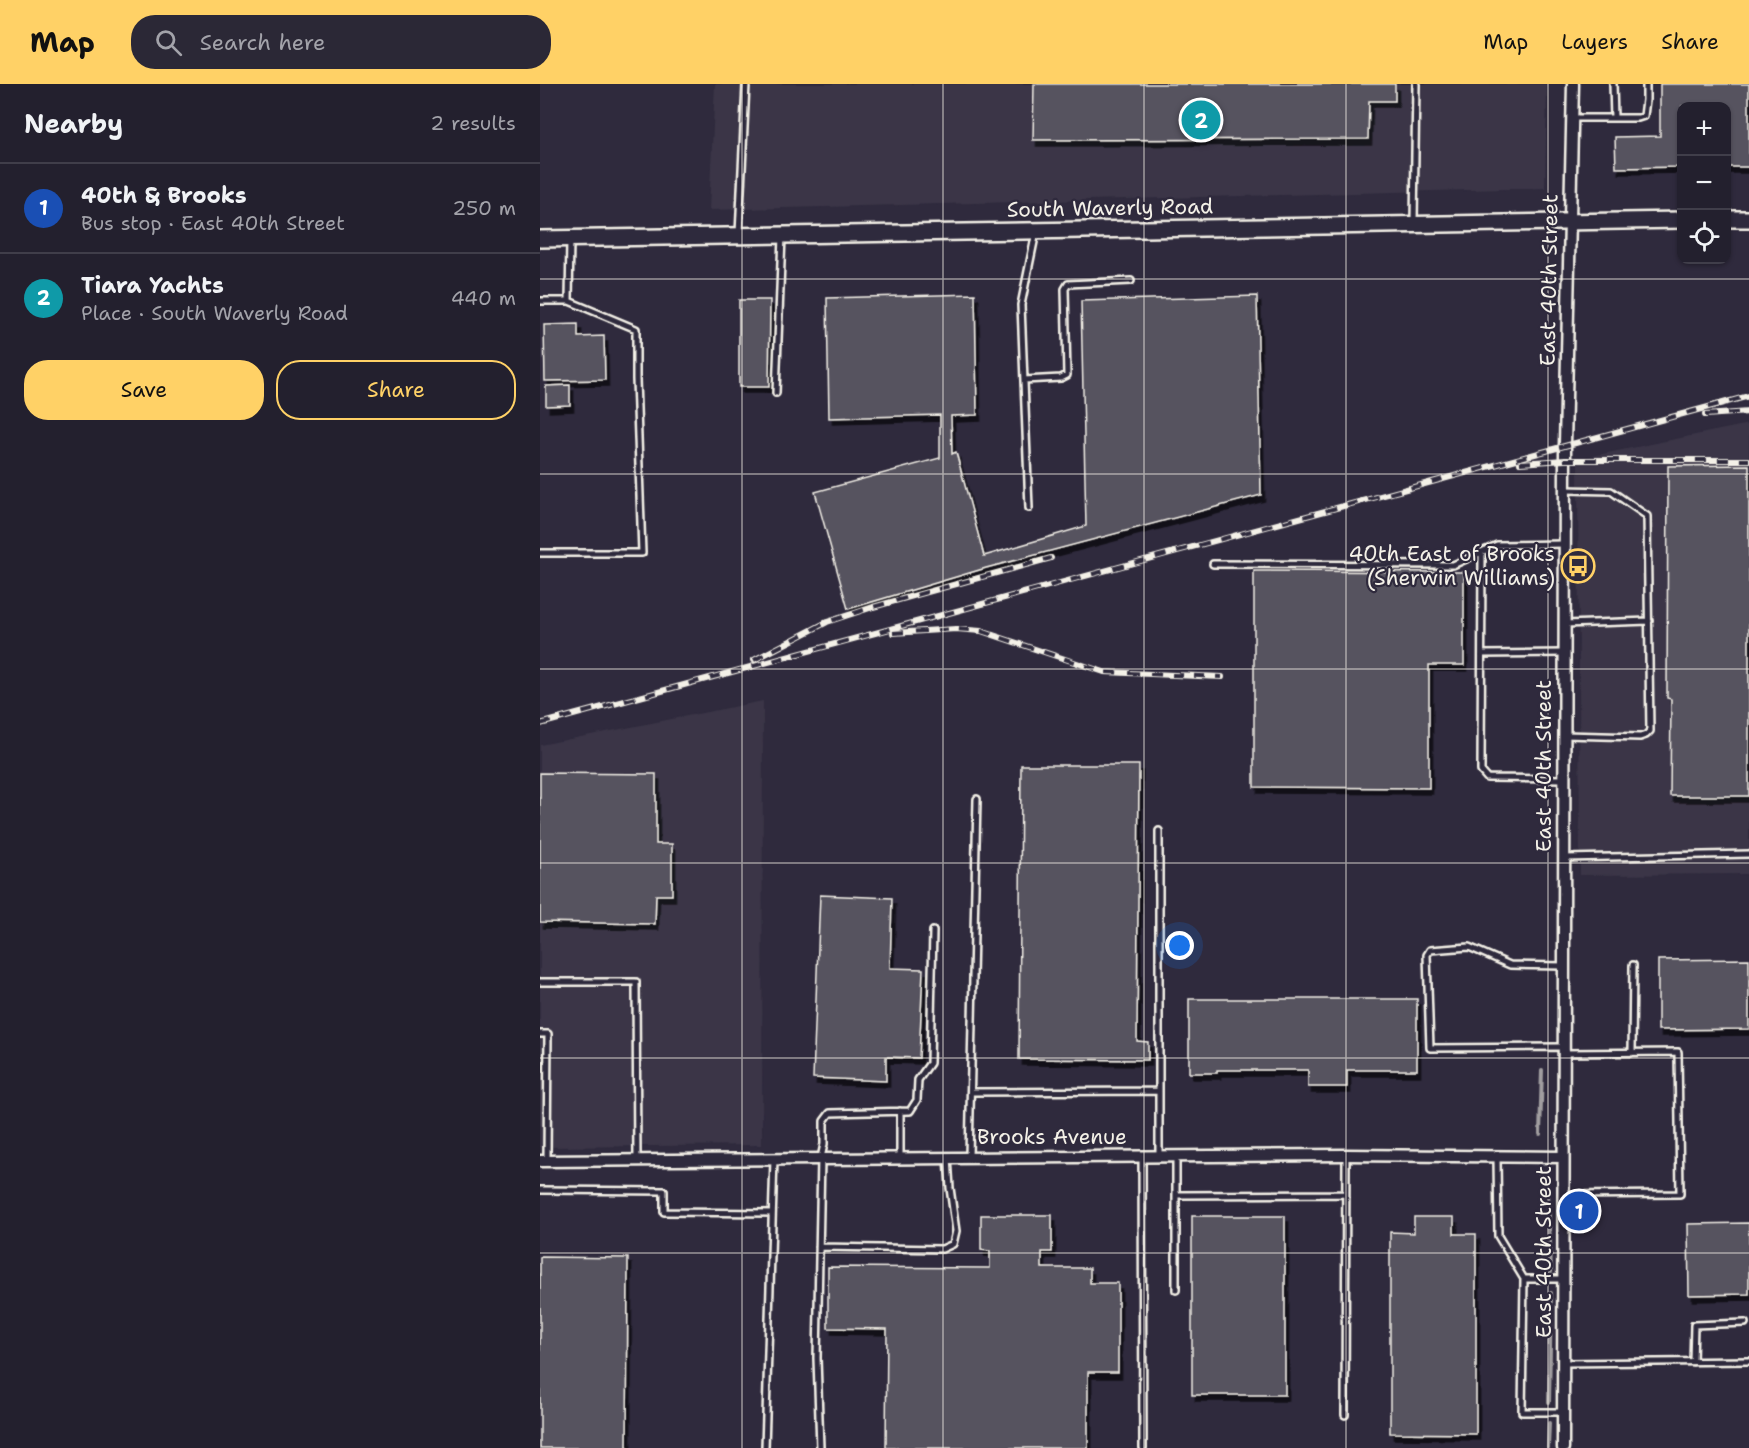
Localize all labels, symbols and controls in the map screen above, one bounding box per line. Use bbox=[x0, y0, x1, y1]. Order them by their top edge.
search box bbox=[131, 15, 551, 69]
text: Map bbox=[30, 23, 95, 61]
icon: search bbox=[152, 26, 185, 59]
text: Search here bbox=[200, 28, 325, 57]
text: Map bbox=[1483, 28, 1528, 56]
text: Layers bbox=[1561, 28, 1628, 56]
text: Share bbox=[1661, 28, 1719, 56]
pin: 2 bbox=[1182, 98, 1220, 142]
map controls bbox=[1677, 102, 1731, 264]
button: + bbox=[1677, 102, 1731, 156]
text: Nearby bbox=[24, 106, 123, 141]
text: 2 results bbox=[430, 110, 516, 136]
button: − bbox=[1677, 156, 1731, 210]
text: 40th & Brooks bbox=[81, 181, 247, 210]
street label: South Waverly Road bbox=[1007, 192, 1213, 224]
street label: East 40th Street bbox=[1533, 194, 1565, 366]
text: 1 bbox=[39, 195, 48, 221]
text: 250 m bbox=[452, 195, 516, 221]
text: Bus stop · East 40th Street bbox=[81, 210, 345, 236]
button: locate bbox=[1677, 210, 1731, 264]
text: Tiara Yachts bbox=[81, 271, 224, 300]
text: 2 bbox=[37, 285, 51, 311]
text: 440 m bbox=[451, 285, 516, 311]
text: Place · South Waverly Road bbox=[81, 300, 348, 326]
button: Save bbox=[24, 360, 264, 420]
button: Share bbox=[276, 360, 516, 420]
place label: 40th East of Brooks (Sherwin Williams) bbox=[1348, 540, 1555, 592]
bus stop icon: 40th East of Brooks (Sherwin Williams) bbox=[1560, 548, 1596, 584]
street label: East 40th Street bbox=[1530, 680, 1558, 852]
your location bbox=[1165, 931, 1194, 960]
street label: Brooks Avenue bbox=[977, 1123, 1127, 1151]
street label: East 40th Street bbox=[1530, 1166, 1558, 1338]
pin: 1 bbox=[1560, 1188, 1598, 1234]

